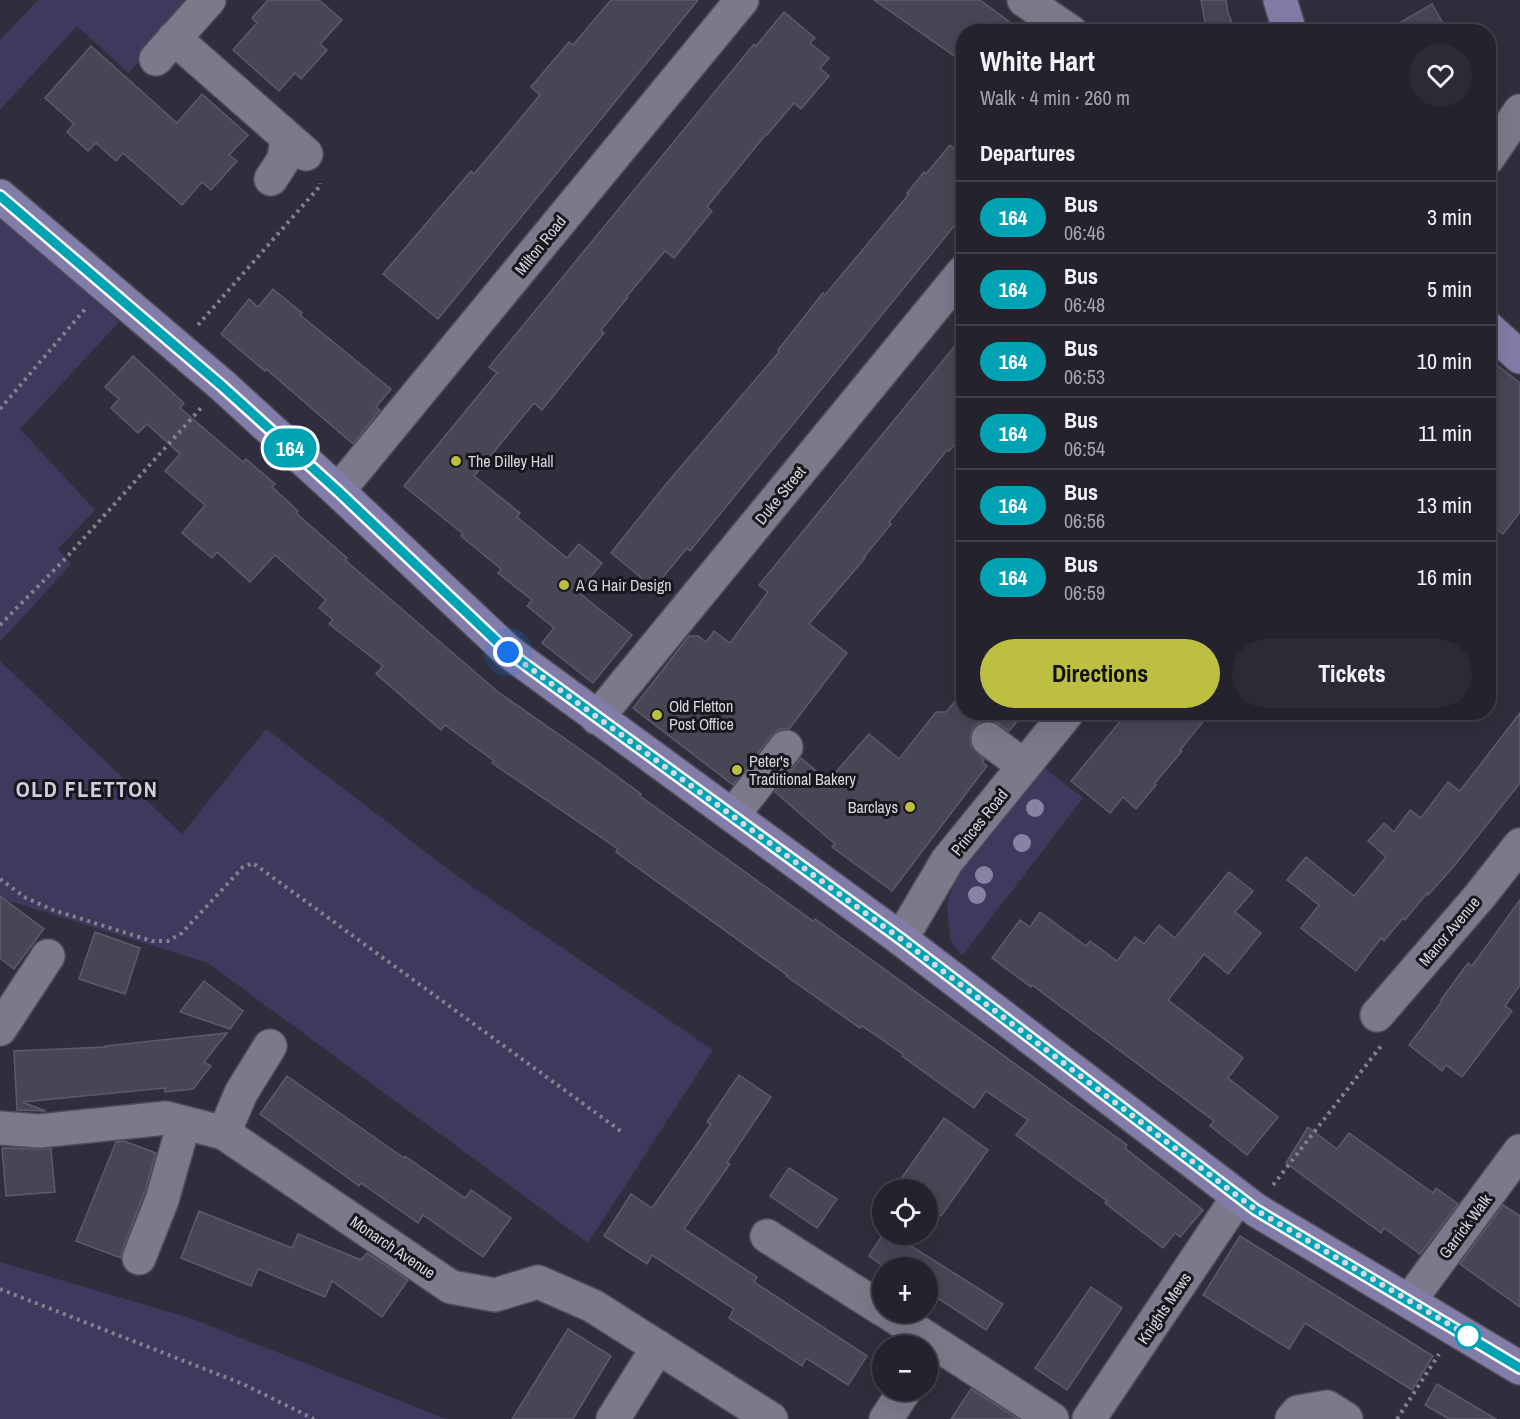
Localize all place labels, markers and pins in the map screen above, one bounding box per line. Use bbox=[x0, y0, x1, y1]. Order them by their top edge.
place label: The Dilley Hall bbox=[468, 450, 553, 472]
marker: The Dilley Hall bbox=[449, 454, 463, 468]
place label: A G Hair Design bbox=[575, 574, 672, 596]
marker: A G Hair Design bbox=[557, 578, 571, 592]
place label: Old Fletton Post Office bbox=[669, 695, 734, 735]
marker: Old Fletton Post Office bbox=[650, 708, 664, 722]
place label: Peter's Traditional Bakery bbox=[749, 750, 856, 790]
marker: Peter's Traditional Bakery bbox=[730, 763, 744, 777]
place label: Barclays bbox=[848, 796, 898, 818]
marker: Barclays bbox=[903, 800, 917, 814]
unlabelled marker bbox=[1455, 1323, 1481, 1349]

